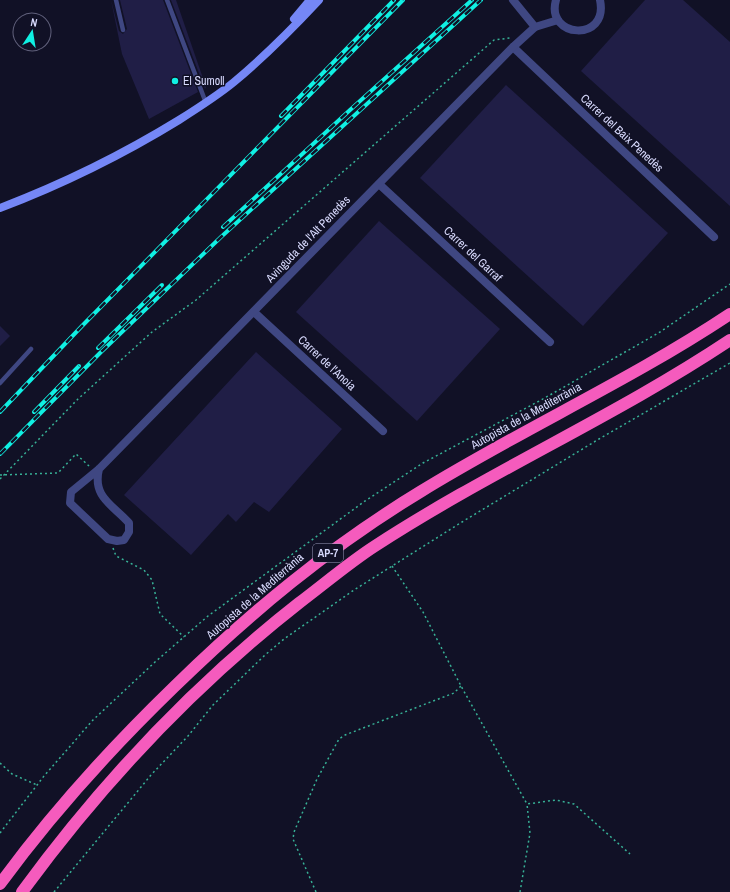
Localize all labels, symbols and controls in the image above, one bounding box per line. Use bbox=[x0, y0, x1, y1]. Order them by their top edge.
north arrow bbox=[12, 12, 52, 52]
text: N bbox=[29, 15, 39, 30]
place label: El Sumoll bbox=[183, 73, 225, 89]
marker: El Sumoll bbox=[170, 76, 180, 86]
street label: Carrer del Baix Penedès bbox=[577, 90, 667, 176]
street label: Avinguda de l'Alt Penedès bbox=[262, 192, 354, 287]
street label: Carrer del Garraf bbox=[440, 223, 506, 285]
street label: Carrer de l'Anoia bbox=[294, 332, 360, 394]
street label: Autopista de la Mediterrània bbox=[467, 379, 585, 454]
road number: AP-7 bbox=[313, 544, 343, 562]
street label: Autopista de la Mediterrània bbox=[202, 549, 308, 643]

